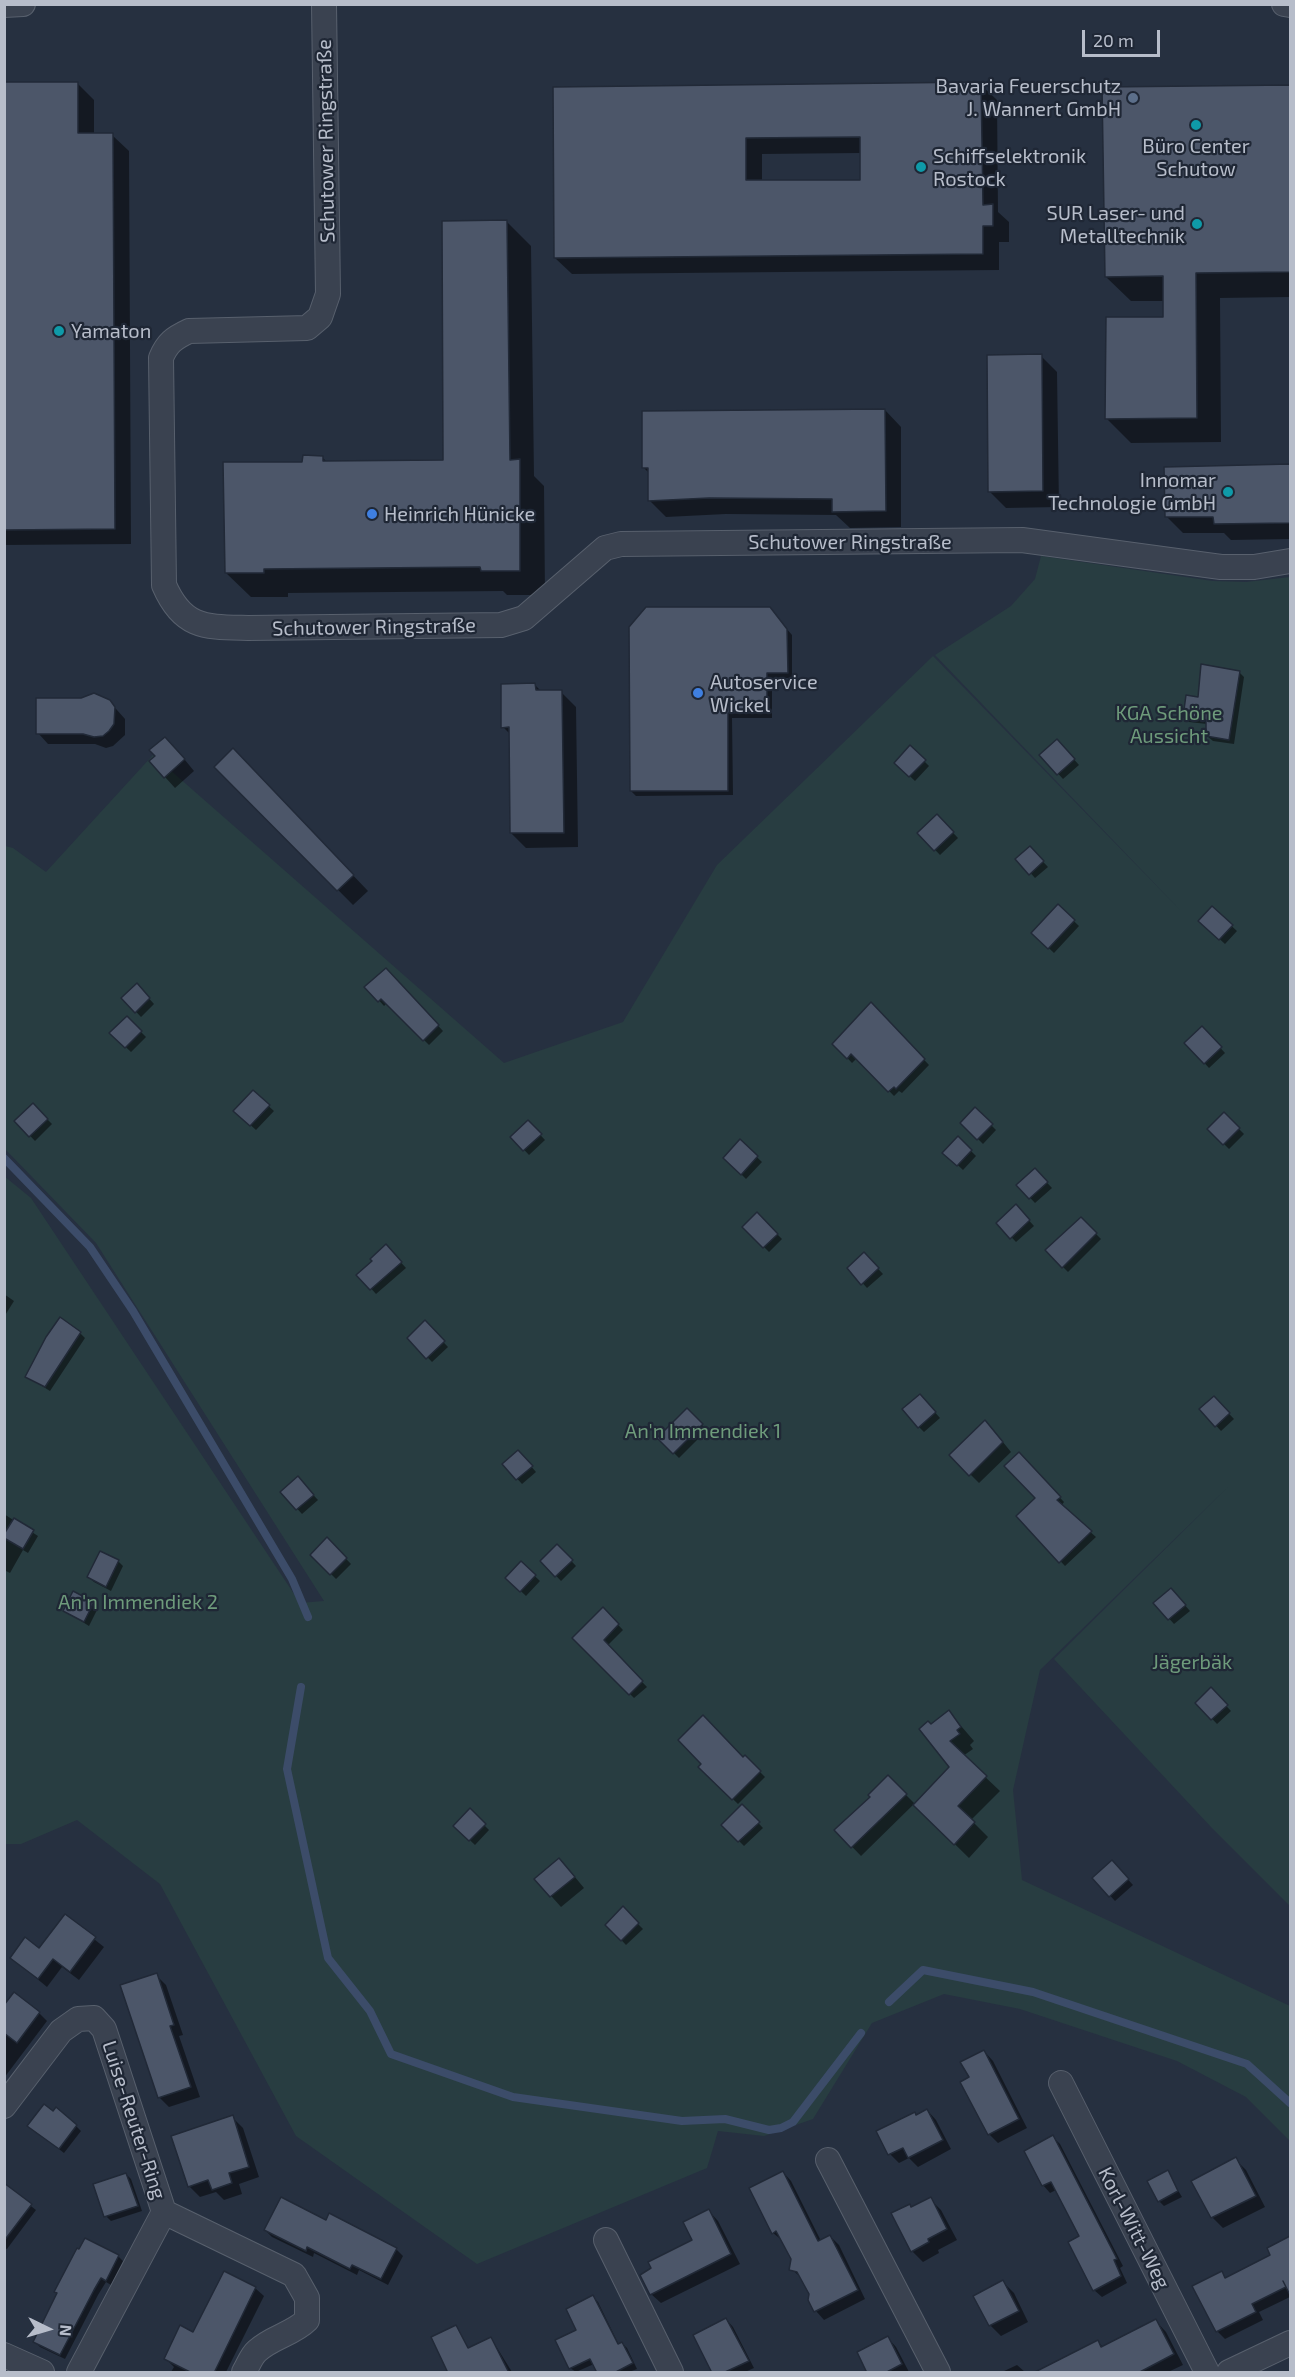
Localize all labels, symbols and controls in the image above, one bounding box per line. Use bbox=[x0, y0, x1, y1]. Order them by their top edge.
scale bar bbox=[1085, 18, 1163, 56]
text: 20 m bbox=[1093, 29, 1134, 51]
street label: Schutower Ringstraße bbox=[312, 39, 340, 243]
place label: Bavaria Feuerschutz J. Wannert GmbH bbox=[936, 74, 1121, 121]
marker: Bavaria Feuerschutz J. Wannert GmbH bbox=[1126, 91, 1140, 105]
marker: Büro Center Schutow bbox=[1189, 118, 1203, 132]
place label: Büro Center Schutow bbox=[1142, 134, 1250, 181]
place label: Schiffselektronik Rostock bbox=[933, 144, 1086, 191]
marker: Schiffselektronik Rostock bbox=[914, 160, 928, 174]
place label: SUR Laser- und Metalltechnik bbox=[1046, 201, 1185, 248]
marker: SUR Laser- und Metalltechnik bbox=[1190, 217, 1204, 231]
place label: Yamaton bbox=[71, 319, 151, 343]
marker: Yamaton bbox=[52, 324, 66, 338]
place label: Innomar Technologie GmbH bbox=[1048, 468, 1216, 515]
marker: Innomar Technologie GmbH bbox=[1221, 485, 1235, 499]
place label: Heinrich Hünicke bbox=[384, 502, 535, 526]
marker: Heinrich Hünicke bbox=[365, 507, 379, 521]
street label: Schutower Ringstraße bbox=[748, 530, 952, 554]
street label: Schutower Ringstraße bbox=[272, 613, 476, 641]
place label: Autoservice Wickel bbox=[710, 670, 818, 717]
marker: Autoservice Wickel bbox=[691, 686, 705, 700]
park label: KGA Schöne Aussicht bbox=[1115, 701, 1223, 748]
park label: An'n Immendiek 1 bbox=[625, 1419, 781, 1443]
park label: An'n Immendiek 2 bbox=[58, 1590, 218, 1614]
park label: Jägerbäk bbox=[1152, 1650, 1232, 1674]
street label: Luise-Reuter-Ring bbox=[97, 2038, 171, 2202]
street label: Korl-Witt-Weg bbox=[1093, 2163, 1175, 2293]
north arrow bbox=[18, 2299, 78, 2359]
text: N bbox=[56, 2324, 76, 2337]

